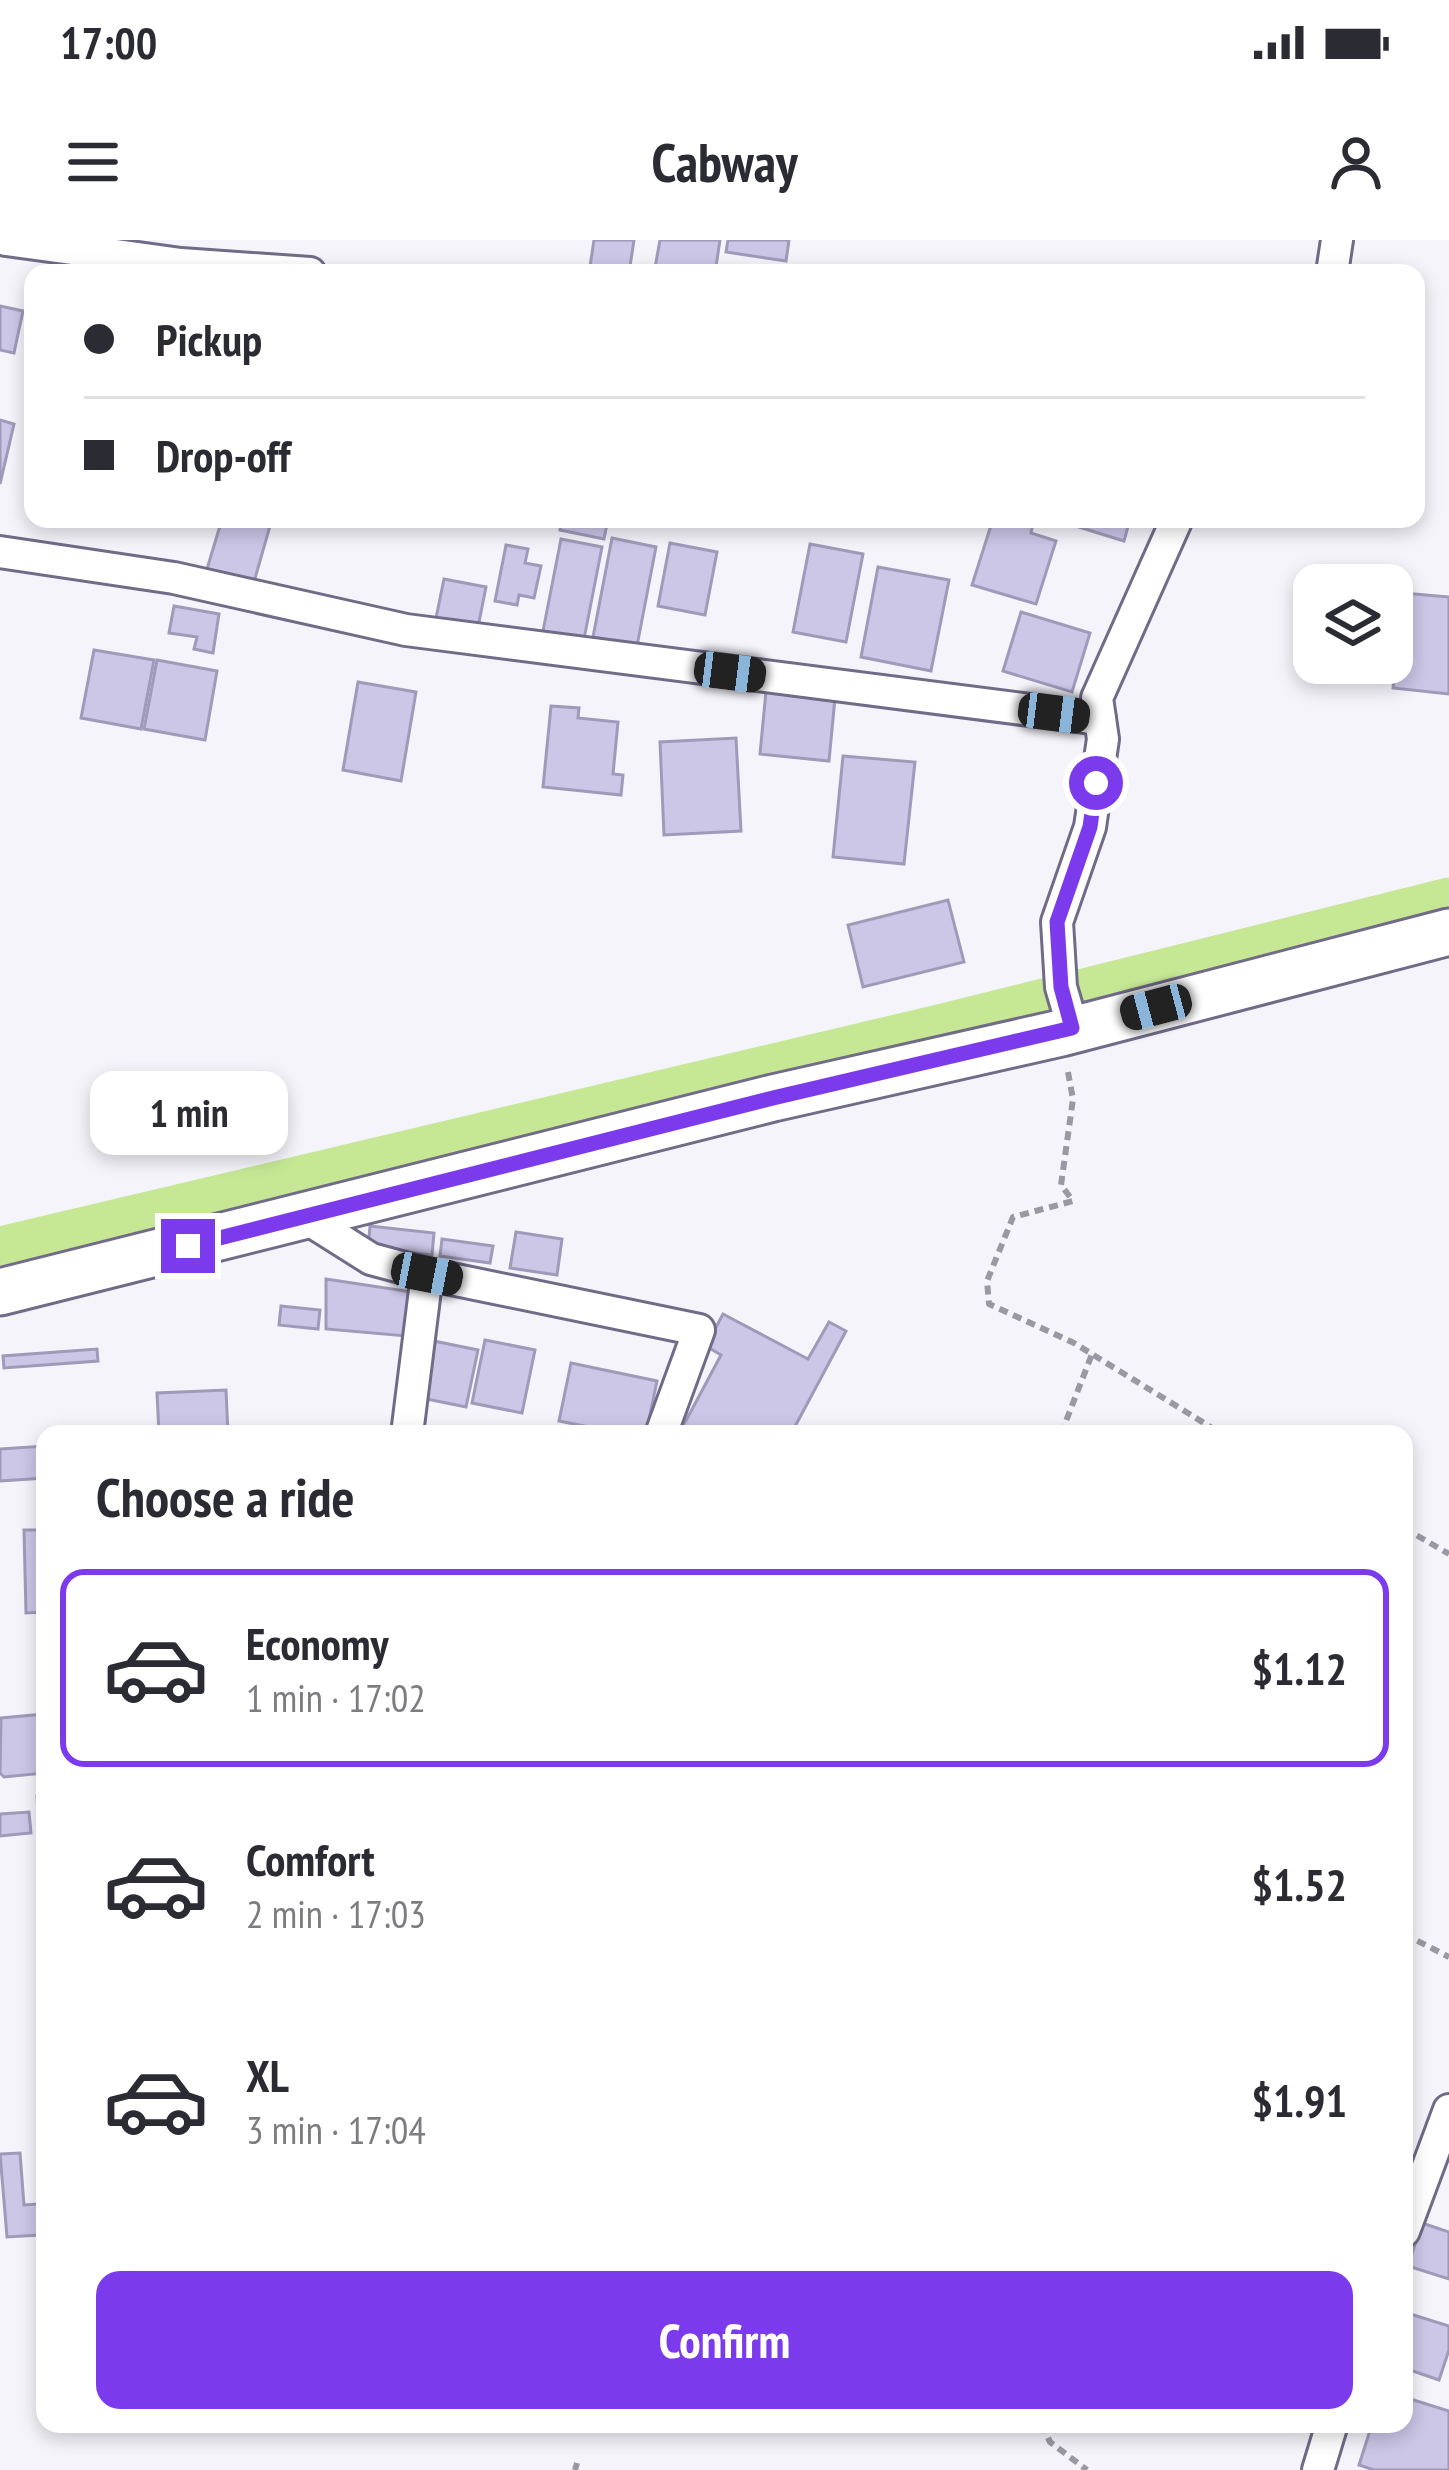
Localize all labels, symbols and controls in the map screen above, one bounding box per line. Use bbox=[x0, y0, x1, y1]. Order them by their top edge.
text: 17:00 bbox=[60, 13, 157, 71]
text: Cabway bbox=[651, 127, 798, 197]
icon: menu bbox=[60, 129, 126, 195]
icon: person bbox=[1323, 129, 1389, 195]
text: Pickup bbox=[156, 310, 262, 368]
text: Drop-off bbox=[156, 426, 290, 484]
map controls bbox=[1293, 564, 1413, 684]
button: layers bbox=[1293, 564, 1413, 684]
car bbox=[692, 650, 768, 694]
car bbox=[1016, 691, 1092, 735]
route start bbox=[1069, 756, 1123, 810]
car bbox=[1117, 980, 1195, 1034]
callout: 1 min bbox=[89, 1072, 287, 1156]
text: 1 min bbox=[150, 1087, 228, 1138]
route end bbox=[161, 1219, 215, 1273]
car bbox=[388, 1249, 466, 1299]
text: Choose a ride bbox=[96, 1462, 355, 1532]
icon: car bbox=[102, 1614, 210, 1722]
text: Economy bbox=[246, 1614, 389, 1672]
text: $1.12 bbox=[1251, 1639, 1347, 1697]
text: 1 min · 17:02 bbox=[246, 1672, 426, 1723]
icon: car bbox=[102, 1830, 210, 1938]
text: Comfort bbox=[246, 1830, 375, 1888]
text: $1.52 bbox=[1251, 1855, 1347, 1913]
text: 2 min · 17:03 bbox=[246, 1888, 426, 1939]
icon: car bbox=[102, 2046, 210, 2154]
text: XL bbox=[246, 2046, 289, 2104]
text: $1.91 bbox=[1251, 2071, 1347, 2129]
text: 3 min · 17:04 bbox=[246, 2104, 426, 2155]
button: Confirm bbox=[96, 2271, 1353, 2409]

